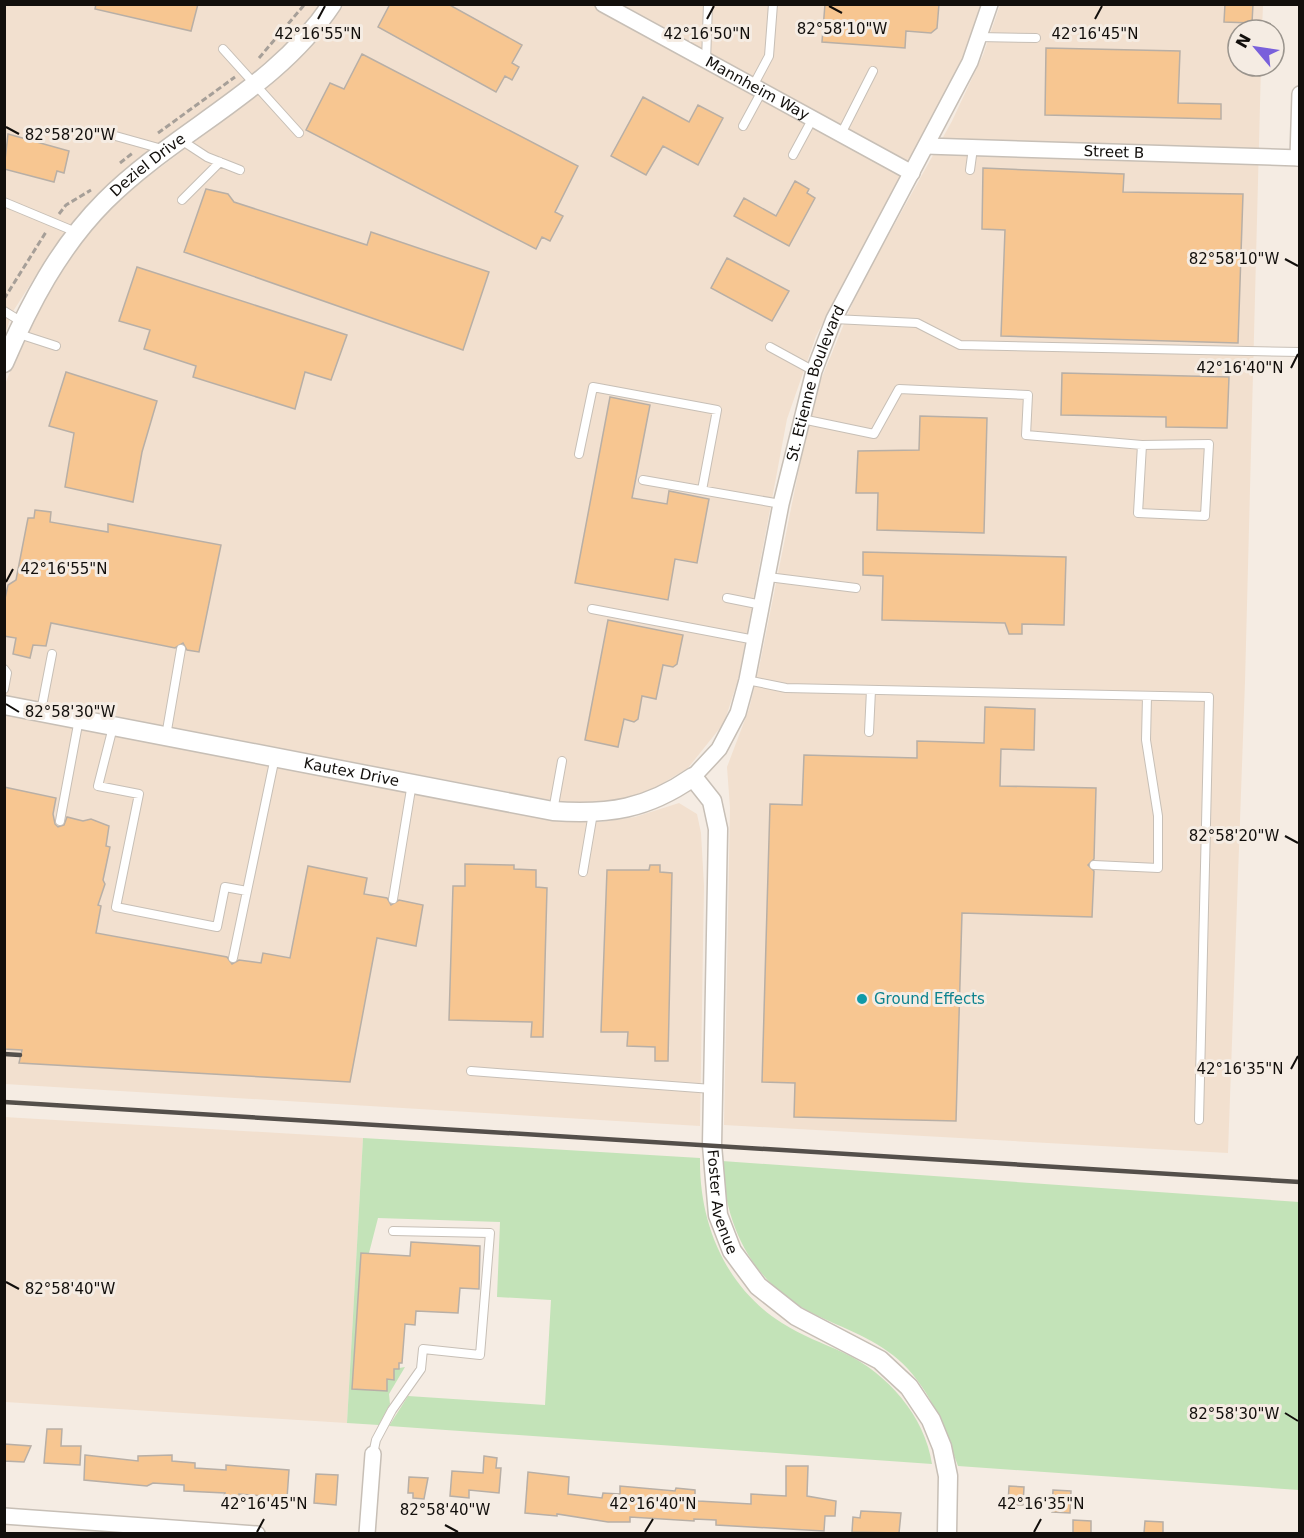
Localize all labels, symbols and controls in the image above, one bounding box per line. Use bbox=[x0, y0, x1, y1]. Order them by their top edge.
north arrow bbox=[1226, 18, 1286, 78]
text: 82°58'10"W bbox=[797, 20, 887, 38]
text: 42°16'55"N bbox=[274, 25, 362, 43]
text: 42°16'50"N bbox=[663, 25, 751, 43]
text: 42°16'45"N bbox=[1051, 25, 1139, 43]
text: N bbox=[1232, 31, 1255, 51]
street label: Mannheim Way bbox=[702, 53, 812, 124]
text: 82°58'20"W bbox=[25, 126, 115, 144]
street label: Deziel Drive bbox=[106, 130, 189, 200]
street label: Street B bbox=[1083, 142, 1145, 162]
text: 82°58'10"W bbox=[1189, 250, 1279, 268]
street label: St. Etienne Boulevard bbox=[783, 302, 849, 463]
text: 42°16'40"N bbox=[1196, 359, 1284, 377]
text: 42°16'55"N bbox=[20, 560, 108, 578]
text: 82°58'30"W bbox=[25, 703, 115, 721]
street label: Kautex Drive bbox=[302, 754, 401, 790]
text: 82°58'20"W bbox=[1189, 827, 1279, 845]
place label: Ground Effects bbox=[874, 990, 985, 1008]
marker: Ground Effects bbox=[855, 992, 869, 1006]
text: 42°16'35"N bbox=[1196, 1060, 1284, 1078]
street label: Foster Avenue bbox=[703, 1149, 741, 1257]
text: 82°58'40"W bbox=[25, 1280, 115, 1298]
text: 82°58'30"W bbox=[1189, 1405, 1279, 1423]
text: 42°16'45"N bbox=[220, 1495, 308, 1513]
text: 42°16'40"N bbox=[609, 1495, 697, 1513]
text: 42°16'35"N bbox=[997, 1495, 1085, 1513]
text: 82°58'40"W bbox=[400, 1501, 490, 1519]

